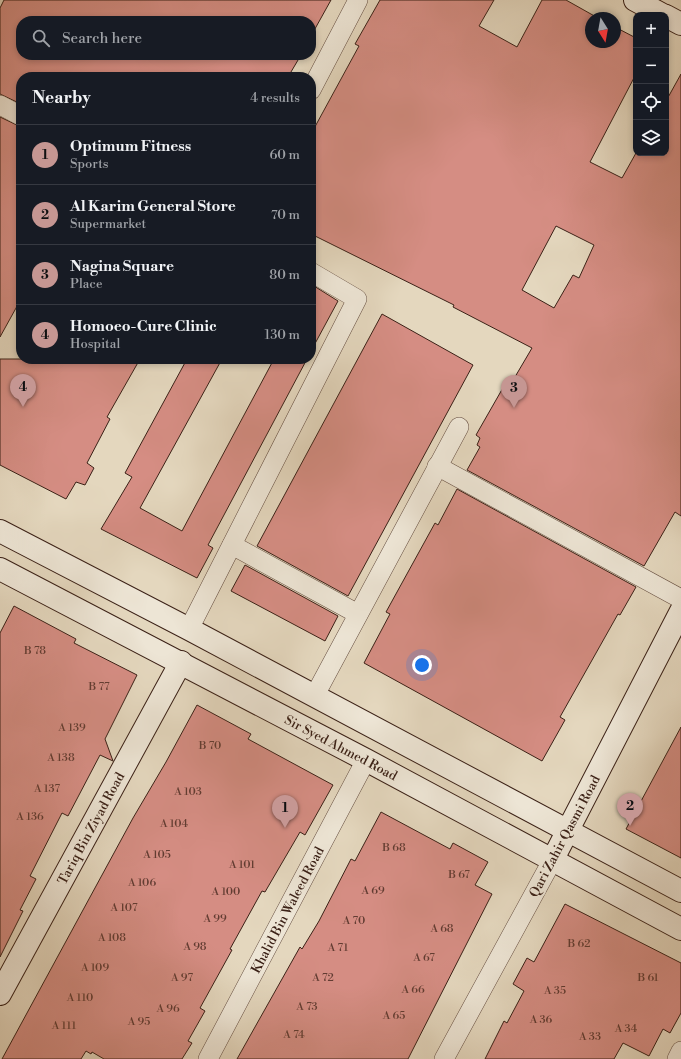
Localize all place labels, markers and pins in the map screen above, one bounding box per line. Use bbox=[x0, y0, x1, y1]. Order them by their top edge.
pin: 4 bbox=[10, 374, 36, 407]
pin: 3 bbox=[501, 375, 527, 408]
pin: 2 bbox=[617, 793, 643, 826]
pin: 1 bbox=[272, 795, 298, 828]

